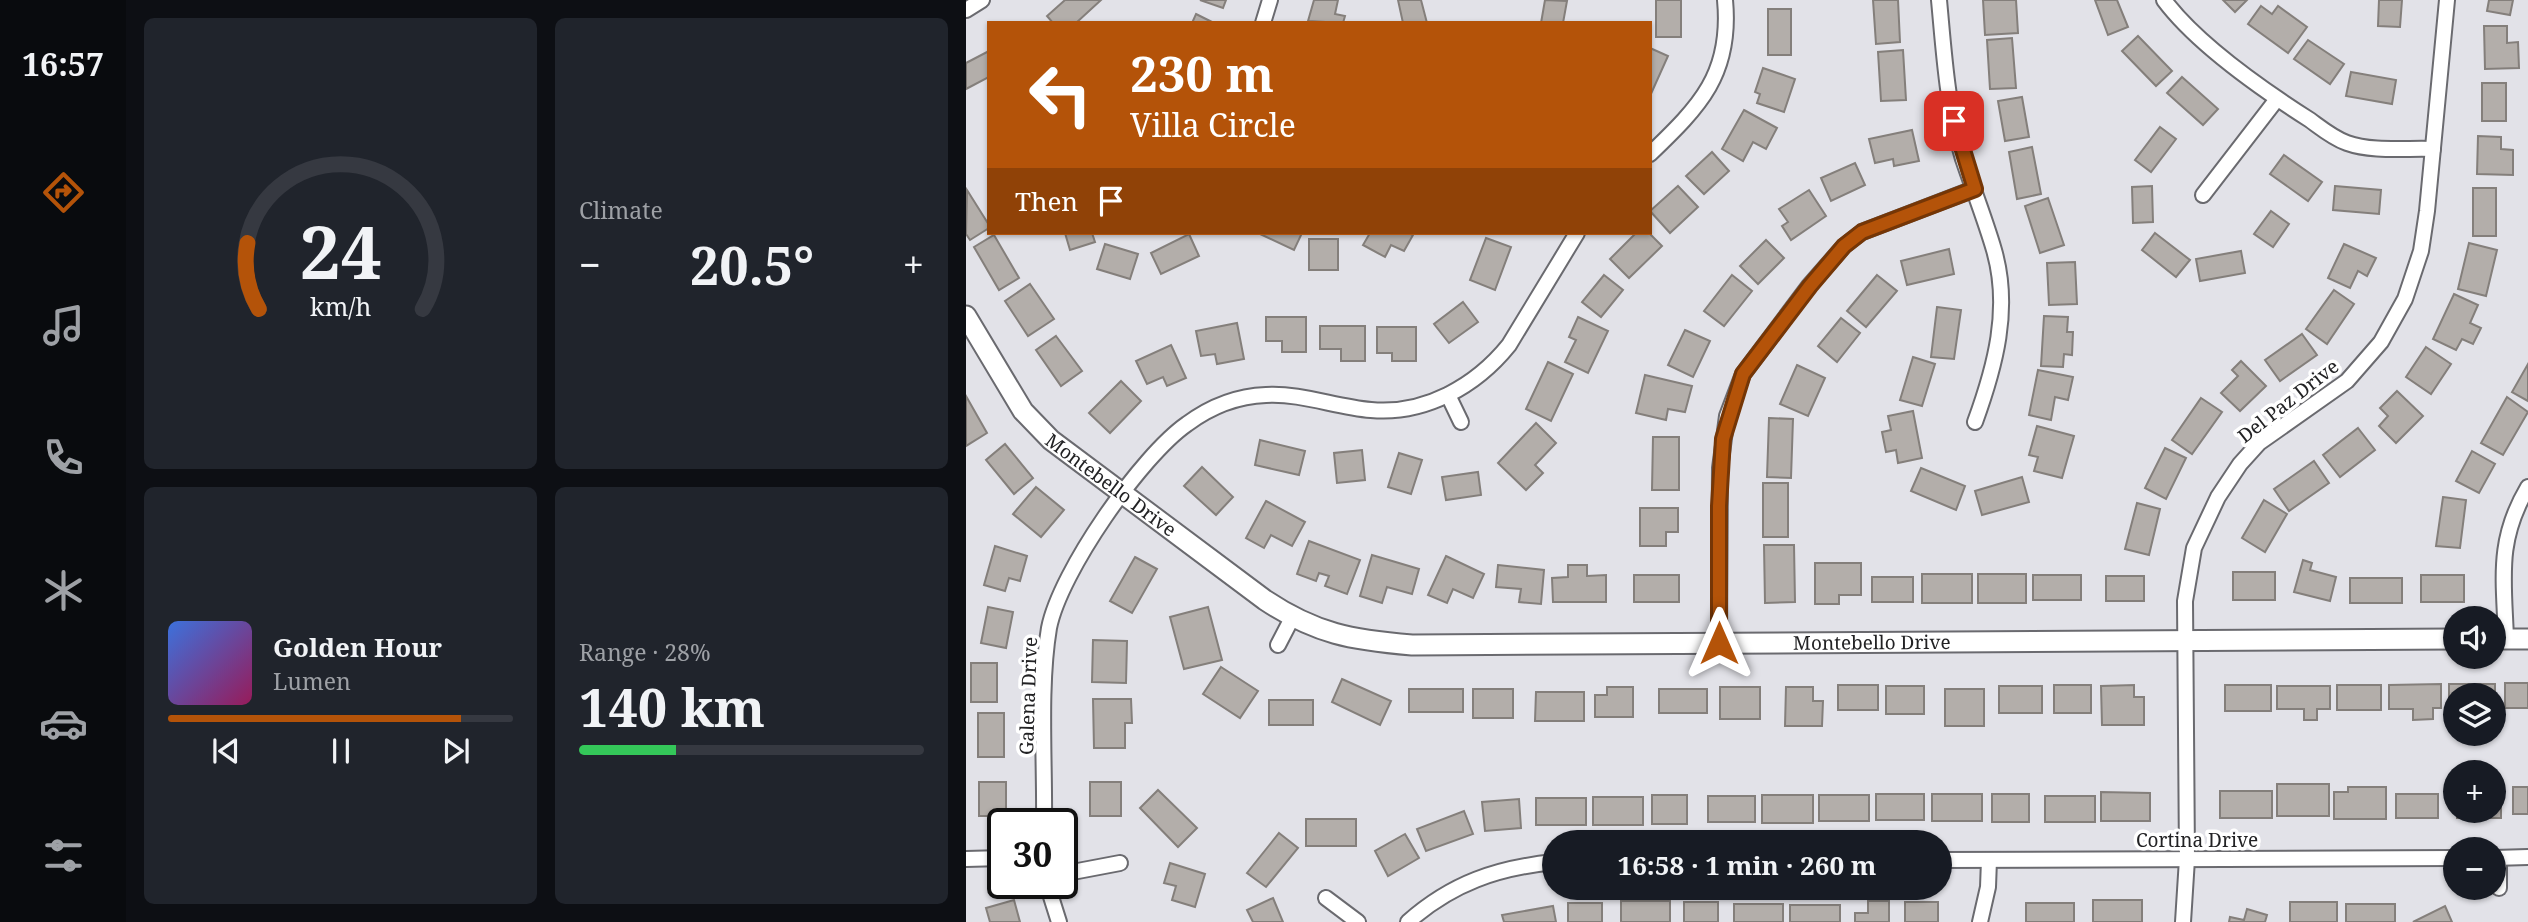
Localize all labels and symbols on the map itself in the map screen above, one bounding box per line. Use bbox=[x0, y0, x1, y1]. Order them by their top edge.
pin bbox=[1924, 91, 1984, 151]
street label: Del Paz Drive bbox=[2232, 353, 2344, 449]
street label: Montebello Drive bbox=[1040, 427, 1182, 542]
position arrow bbox=[1682, 606, 1756, 680]
street label: Montebello Drive bbox=[1793, 629, 1951, 656]
street label: Galena Drive bbox=[1013, 636, 1043, 756]
speed limit sign: 30 bbox=[987, 808, 1078, 899]
street label: Cortina Drive bbox=[2136, 827, 2258, 853]

